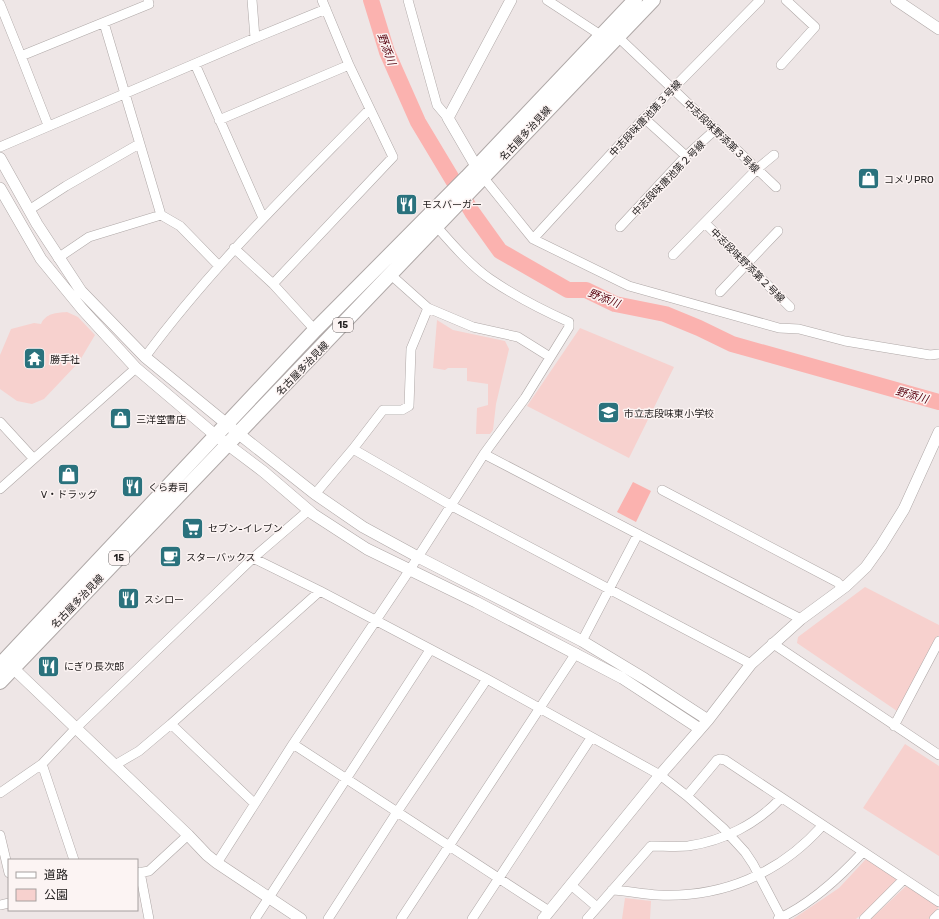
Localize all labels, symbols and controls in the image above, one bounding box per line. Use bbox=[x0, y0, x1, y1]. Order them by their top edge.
water label: 野添川 bbox=[375, 31, 399, 68]
street label: 中志段味唐池第３号線 bbox=[607, 78, 684, 159]
street label: 中志段味野添第３号線 bbox=[681, 98, 761, 176]
street label: 名古屋多治見線 bbox=[497, 104, 554, 163]
street label: 中志段味唐池第２号線 bbox=[630, 139, 708, 219]
shop icon: コメリPRO bbox=[855, 166, 881, 192]
place label: コメリPRO bbox=[884, 174, 934, 186]
restaurant icon: モスバーガー bbox=[394, 191, 420, 217]
place label: モスバーガー bbox=[422, 199, 482, 211]
street label: 中志段味野添第２号線 bbox=[708, 226, 787, 305]
water label: 野添川 bbox=[586, 286, 622, 311]
road number: 15 bbox=[333, 318, 353, 332]
street label: 名古屋多治見線 bbox=[274, 339, 331, 398]
temple icon: 勝手社 bbox=[21, 346, 47, 372]
place label: 勝手社 bbox=[50, 354, 80, 366]
water label: 野添川 bbox=[894, 385, 930, 407]
school or university icon: 市立志段味東小学校 bbox=[596, 400, 622, 426]
shop icon: 三洋堂書店 bbox=[108, 406, 134, 432]
place label: 市立志段味東小学校 bbox=[624, 408, 714, 420]
place label: 三洋堂書店 bbox=[136, 414, 186, 426]
shop icon: V・ドラッグ bbox=[56, 461, 82, 487]
restaurant icon: くら寿司 bbox=[120, 474, 146, 500]
place label: くら寿司 bbox=[148, 482, 188, 494]
place label: V・ドラッグ bbox=[41, 489, 97, 501]
supermarket icon: セブン-イレブン bbox=[179, 515, 205, 541]
place label: セブン-イレブン bbox=[208, 523, 283, 535]
cafe icon: スターバックス bbox=[157, 544, 183, 570]
road number: 15 bbox=[109, 551, 129, 565]
place label: スターバックス bbox=[186, 552, 256, 564]
street label: 名古屋多治見線 bbox=[49, 572, 106, 631]
restaurant icon: スシロー bbox=[115, 586, 141, 612]
place label: スシロー bbox=[144, 594, 184, 606]
restaurant icon: にぎり長次郎 bbox=[35, 653, 61, 679]
place label: にぎり長次郎 bbox=[64, 661, 124, 673]
legend bbox=[8, 859, 138, 911]
text: 道路 bbox=[44, 868, 68, 882]
text: 公園 bbox=[44, 888, 68, 902]

